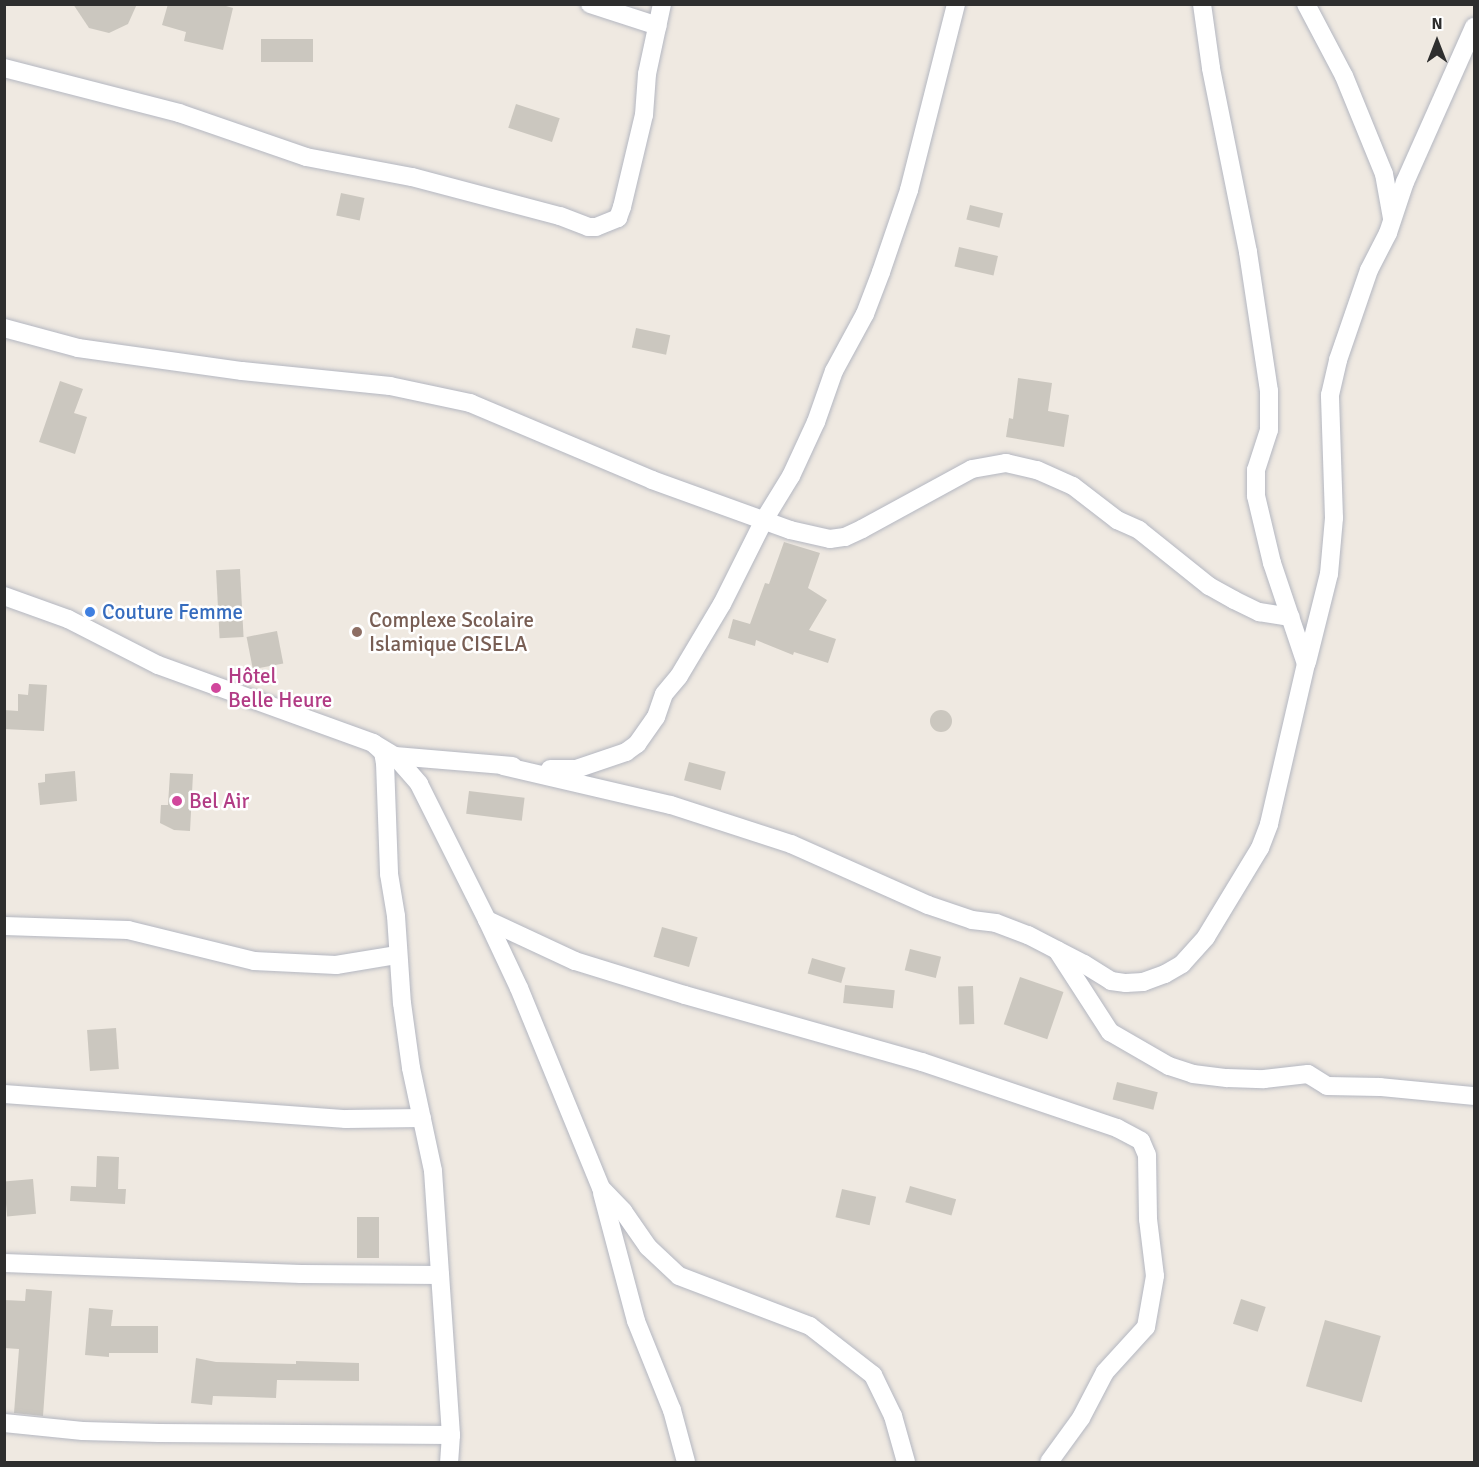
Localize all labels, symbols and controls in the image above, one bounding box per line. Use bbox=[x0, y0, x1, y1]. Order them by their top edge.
north arrow bbox=[1407, 12, 1467, 72]
text: N bbox=[1431, 14, 1443, 34]
place label: Couture Femme bbox=[102, 599, 243, 625]
marker: Couture Femme bbox=[83, 605, 97, 619]
place label: Complexe Scolaire Islamique CISELA bbox=[369, 607, 534, 657]
marker: Complexe Scolaire Islamique CISELA bbox=[350, 625, 364, 639]
place label: Hôtel Belle Heure bbox=[228, 663, 332, 713]
marker: Hôtel Belle Heure bbox=[209, 681, 223, 695]
place label: Bel Air bbox=[189, 788, 249, 814]
marker: Bel Air bbox=[170, 794, 184, 808]

